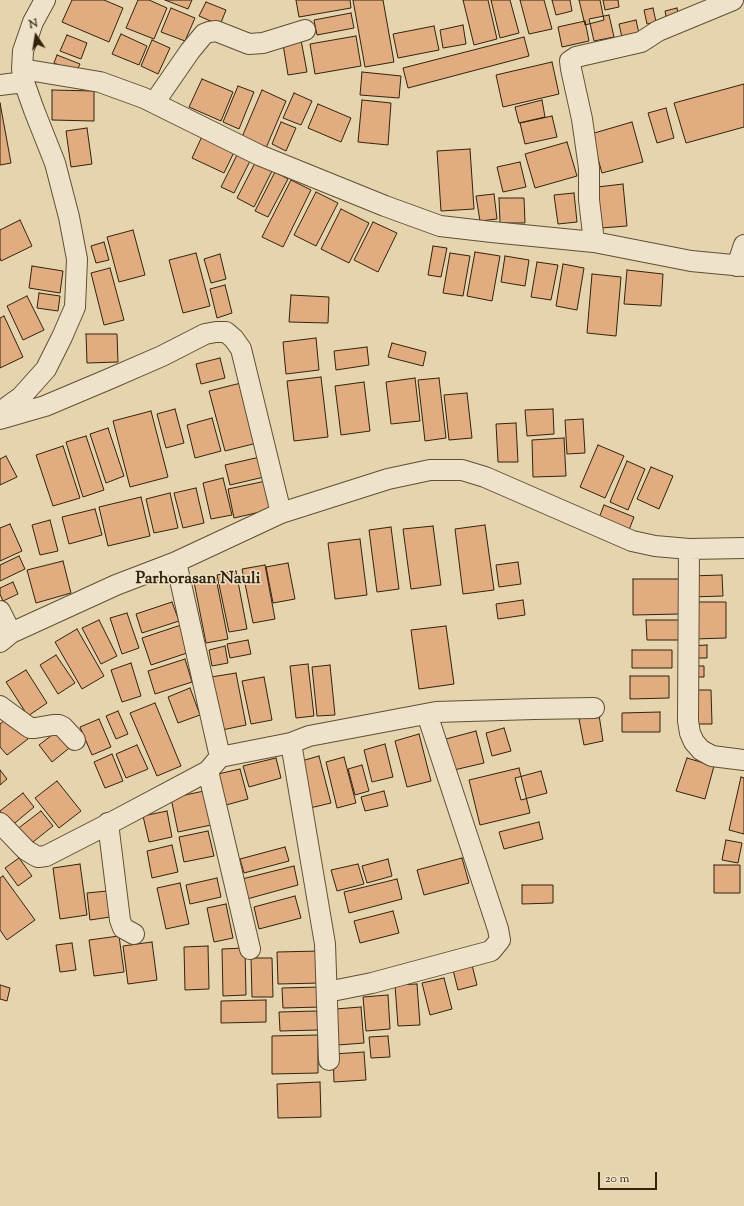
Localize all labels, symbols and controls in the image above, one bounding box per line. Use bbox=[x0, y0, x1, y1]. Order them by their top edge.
north arrow bbox=[16, 16, 56, 56]
text: N bbox=[28, 16, 39, 33]
district label: Parhorasan Nauli bbox=[135, 570, 261, 590]
scale bar bbox=[600, 1164, 659, 1190]
text: 20 m bbox=[605, 1170, 629, 1188]

